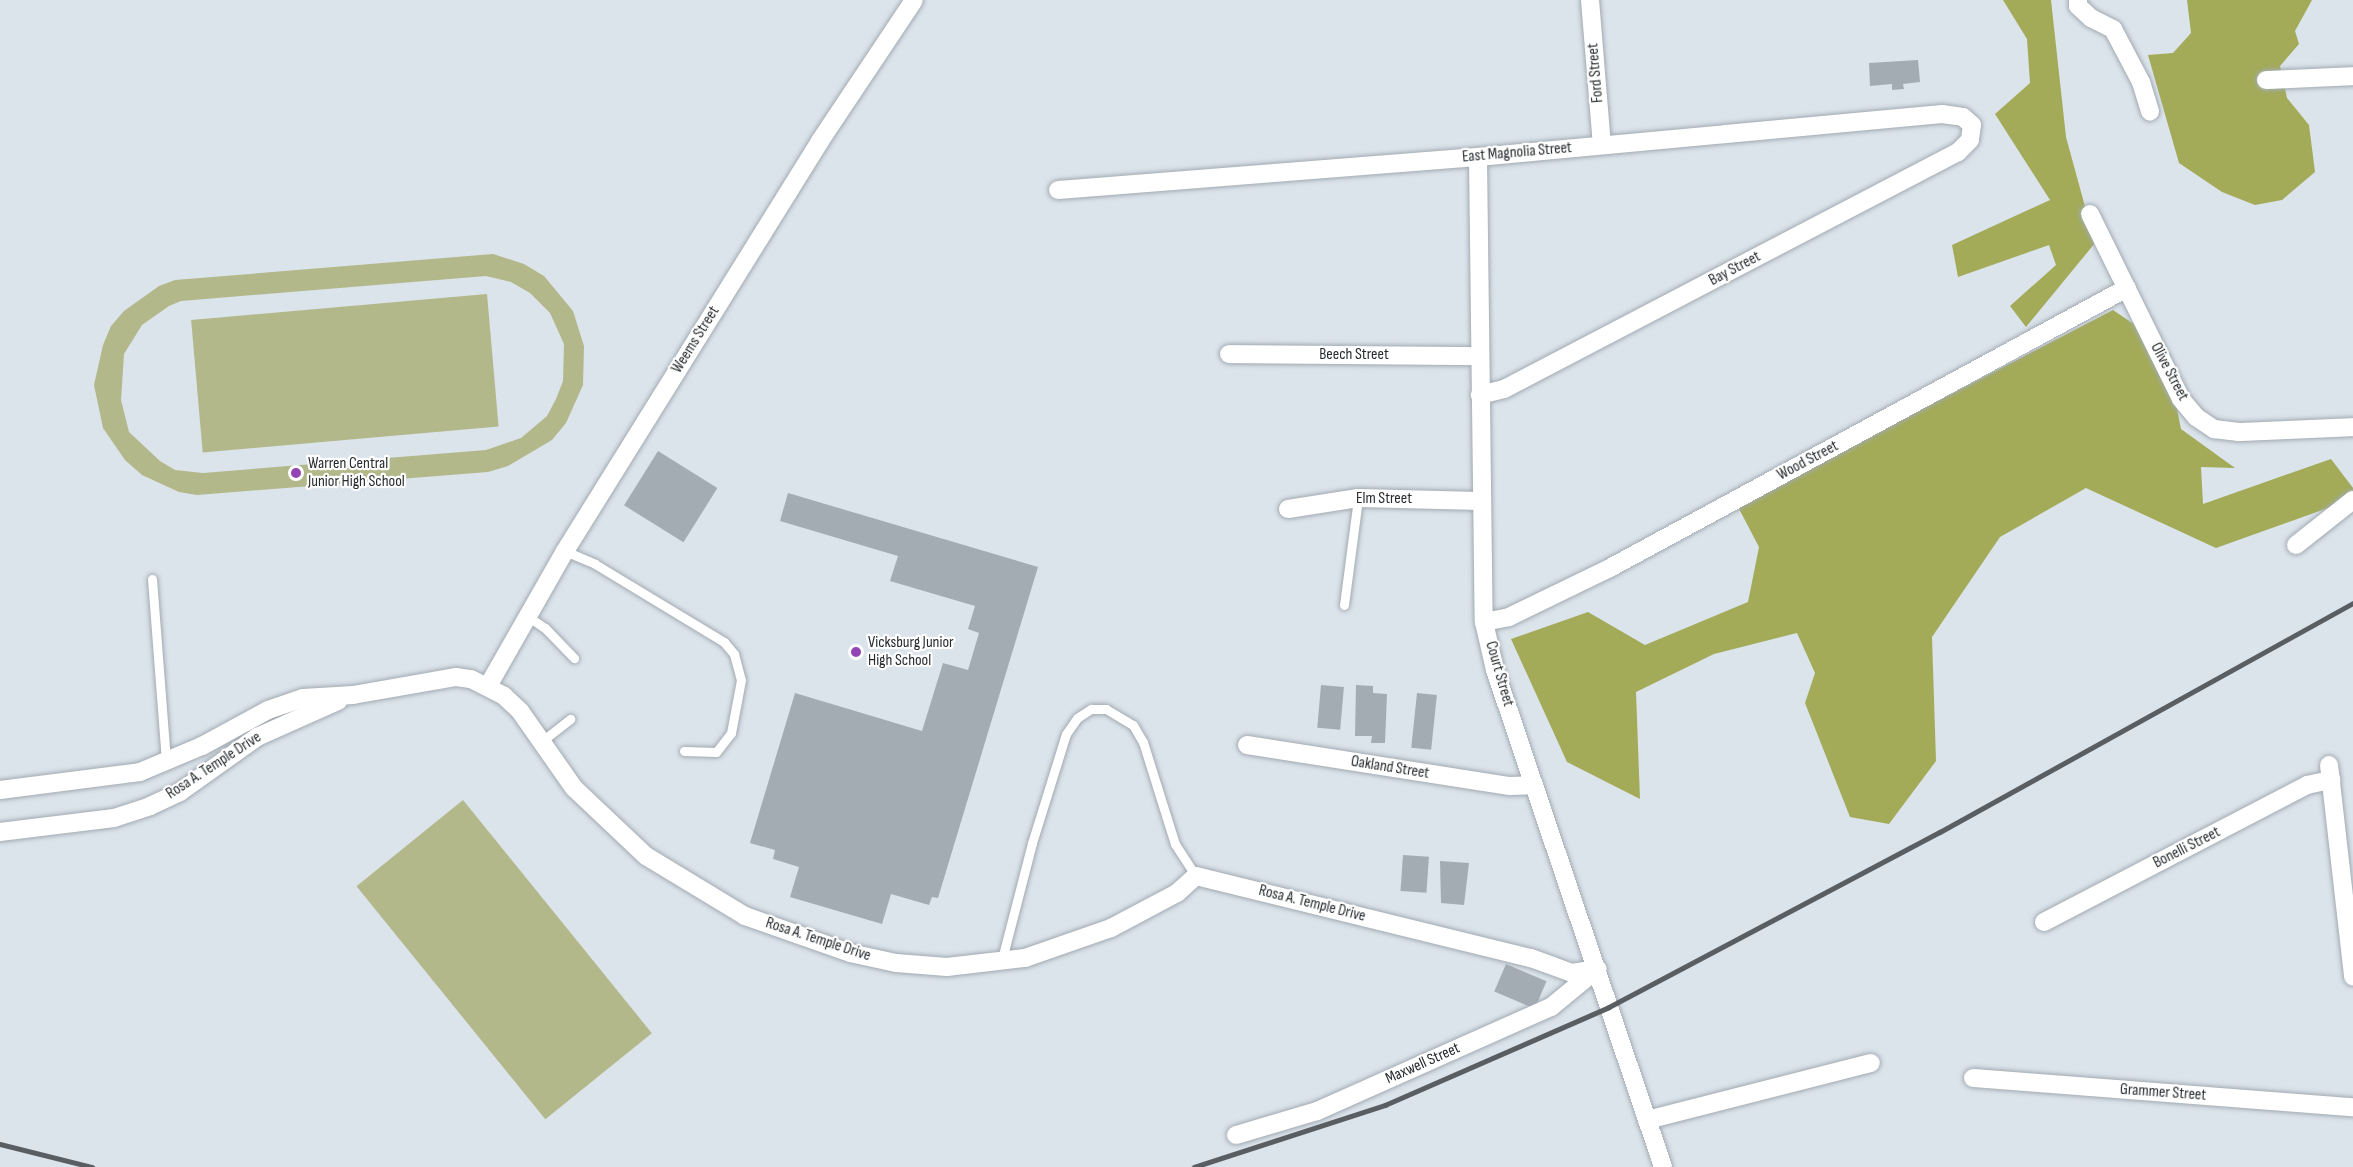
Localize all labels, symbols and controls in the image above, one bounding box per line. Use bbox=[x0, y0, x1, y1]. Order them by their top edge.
street label: Ford Street bbox=[1584, 42, 1608, 104]
street label: East Magnolia Street bbox=[1461, 139, 1573, 167]
street label: Bay Street bbox=[1706, 247, 1764, 291]
street label: Weems Street bbox=[668, 303, 724, 377]
street label: Olive Street bbox=[2146, 340, 2192, 404]
street label: Beech Street bbox=[1319, 345, 1389, 365]
street label: Wood Street bbox=[1774, 437, 1842, 485]
place label: Warren Central Junior High School bbox=[308, 454, 405, 492]
marker: Warren Central Junior High School bbox=[289, 466, 303, 480]
street label: Elm Street bbox=[1356, 489, 1412, 509]
place label: Vicksburg Junior High School bbox=[868, 633, 954, 671]
street label: Court Street bbox=[1481, 639, 1517, 709]
marker: Vicksburg Junior High School bbox=[849, 645, 863, 659]
street label: Rosa A. Temple Drive bbox=[163, 728, 265, 804]
street label: Oakland Street bbox=[1349, 752, 1431, 784]
street label: Bonelli Street bbox=[2150, 823, 2224, 873]
street label: Rosa A. Temple Drive bbox=[1257, 881, 1367, 927]
street label: Rosa A. Temple Drive bbox=[763, 914, 873, 966]
street label: Maxwell Street bbox=[1383, 1039, 1463, 1089]
street label: Grammer Street bbox=[2119, 1080, 2207, 1106]

